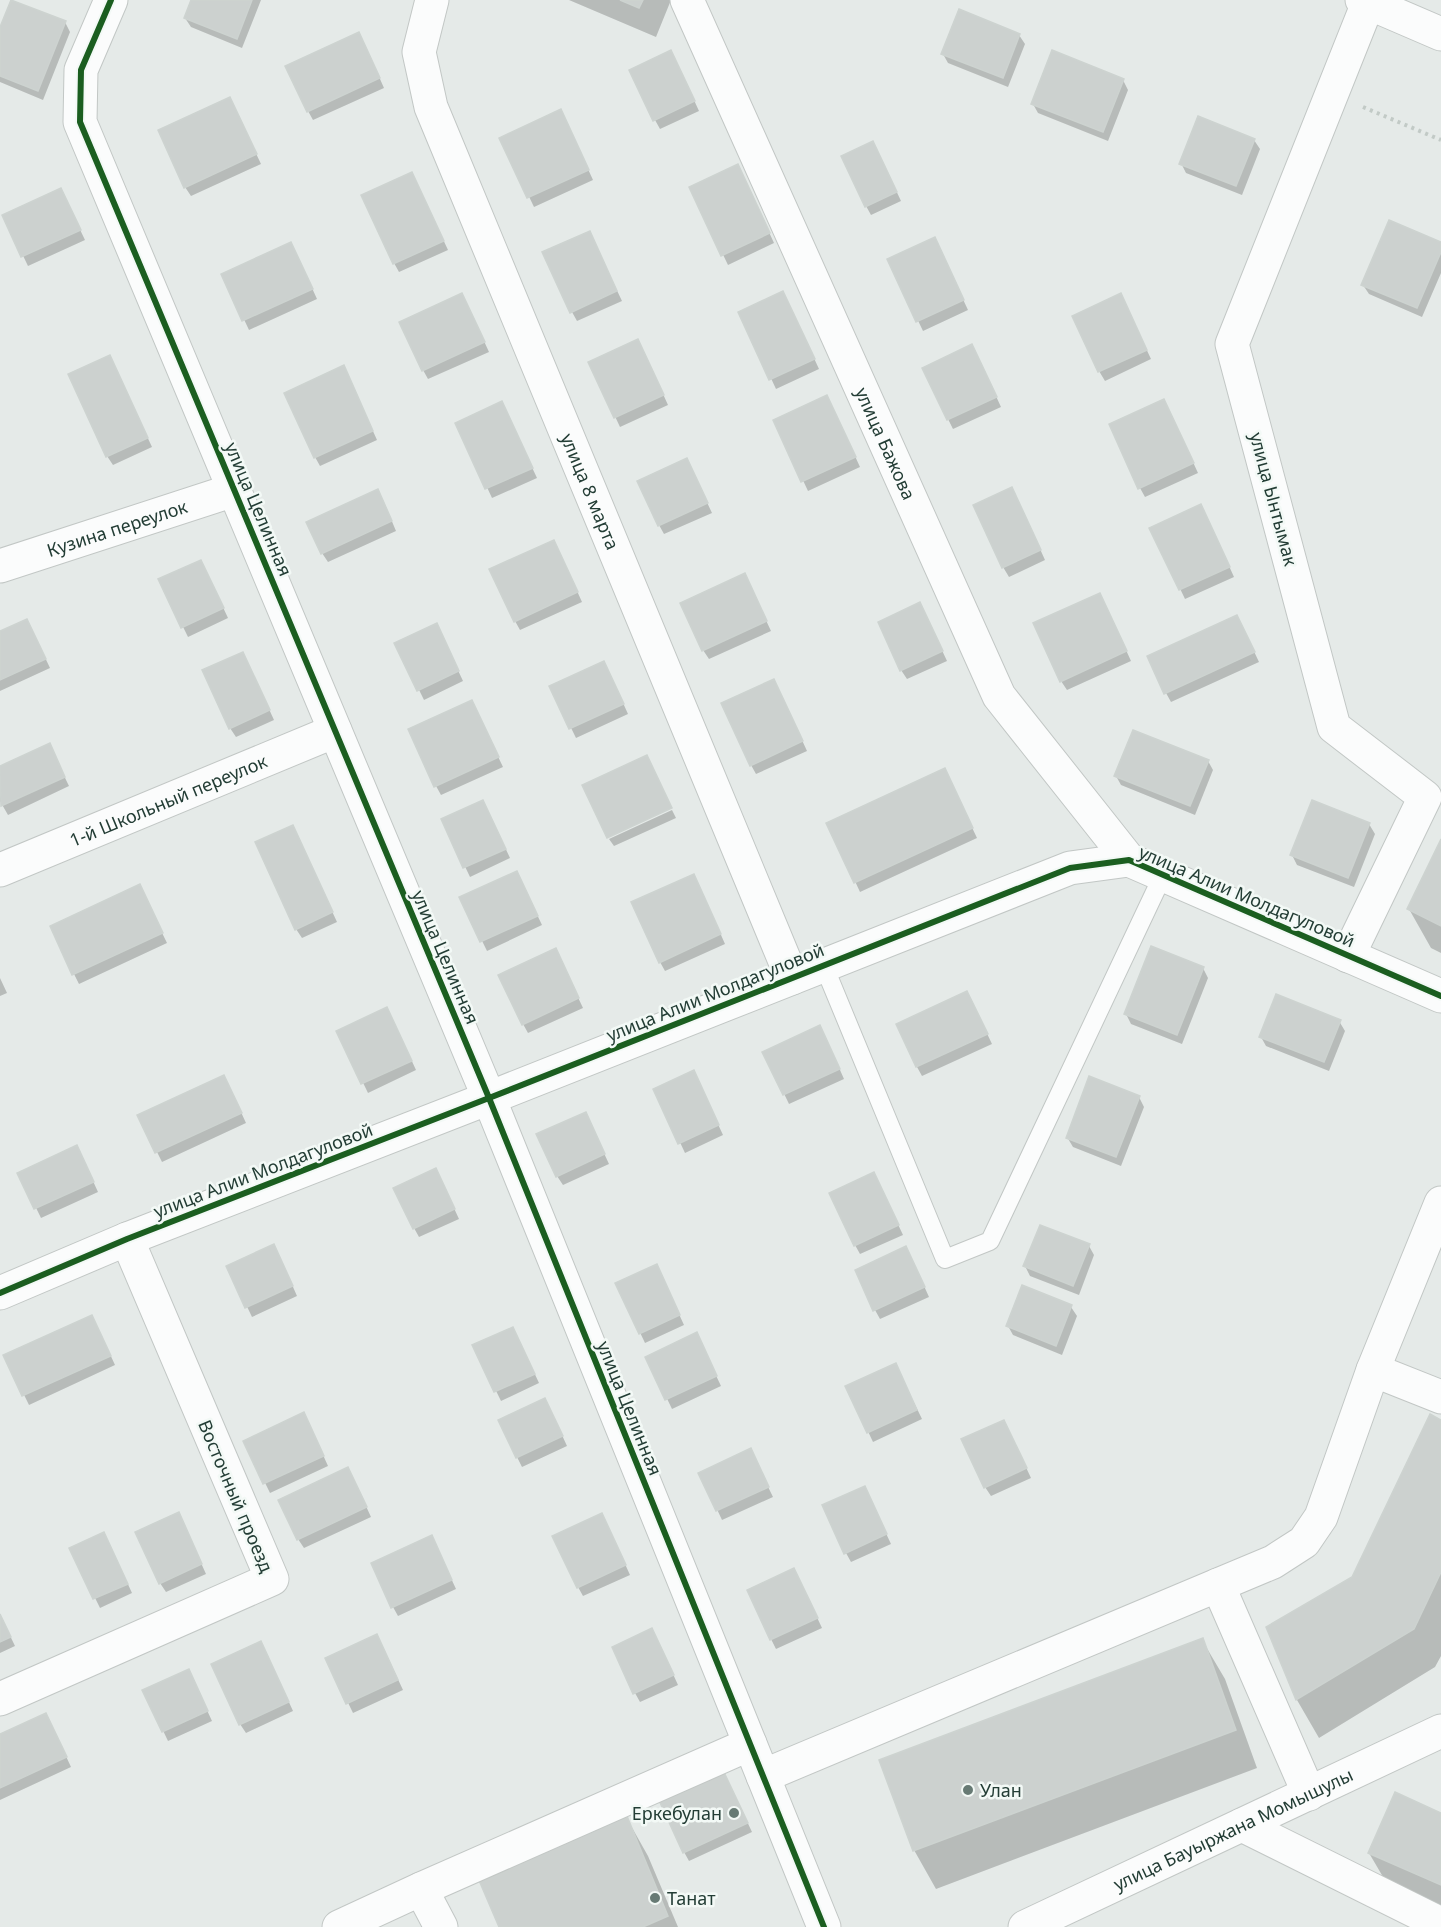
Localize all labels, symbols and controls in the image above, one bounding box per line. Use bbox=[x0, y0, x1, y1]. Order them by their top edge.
street label: улица Бажова bbox=[850, 384, 921, 503]
street label: улица 8 марта bbox=[556, 430, 625, 553]
street label: улица Ынтымак bbox=[1245, 430, 1303, 569]
street label: улица Целинная bbox=[220, 438, 298, 580]
street label: Кузина переулок bbox=[44, 494, 191, 562]
street label: 1-й Школьный переулок bbox=[66, 748, 271, 852]
street label: улица Алии Молдагуловой bbox=[1135, 839, 1359, 953]
street label: улица Целинная bbox=[407, 886, 485, 1028]
street label: улица Алии Молдагуловой bbox=[603, 937, 827, 1047]
street label: улица Алии Молдагуловой bbox=[150, 1117, 376, 1223]
street label: улица Целинная bbox=[592, 1337, 668, 1479]
street label: Восточный проезд bbox=[193, 1416, 279, 1576]
street label: улица Бауыржана Момышулы bbox=[1109, 1762, 1357, 1896]
place label: Улан bbox=[980, 1778, 1022, 1802]
marker: Улан bbox=[961, 1783, 975, 1797]
place label: Еркебулан bbox=[632, 1801, 722, 1825]
marker: Еркебулан bbox=[727, 1806, 741, 1820]
place label: Танат bbox=[667, 1886, 716, 1910]
marker: Танат bbox=[648, 1891, 662, 1905]

